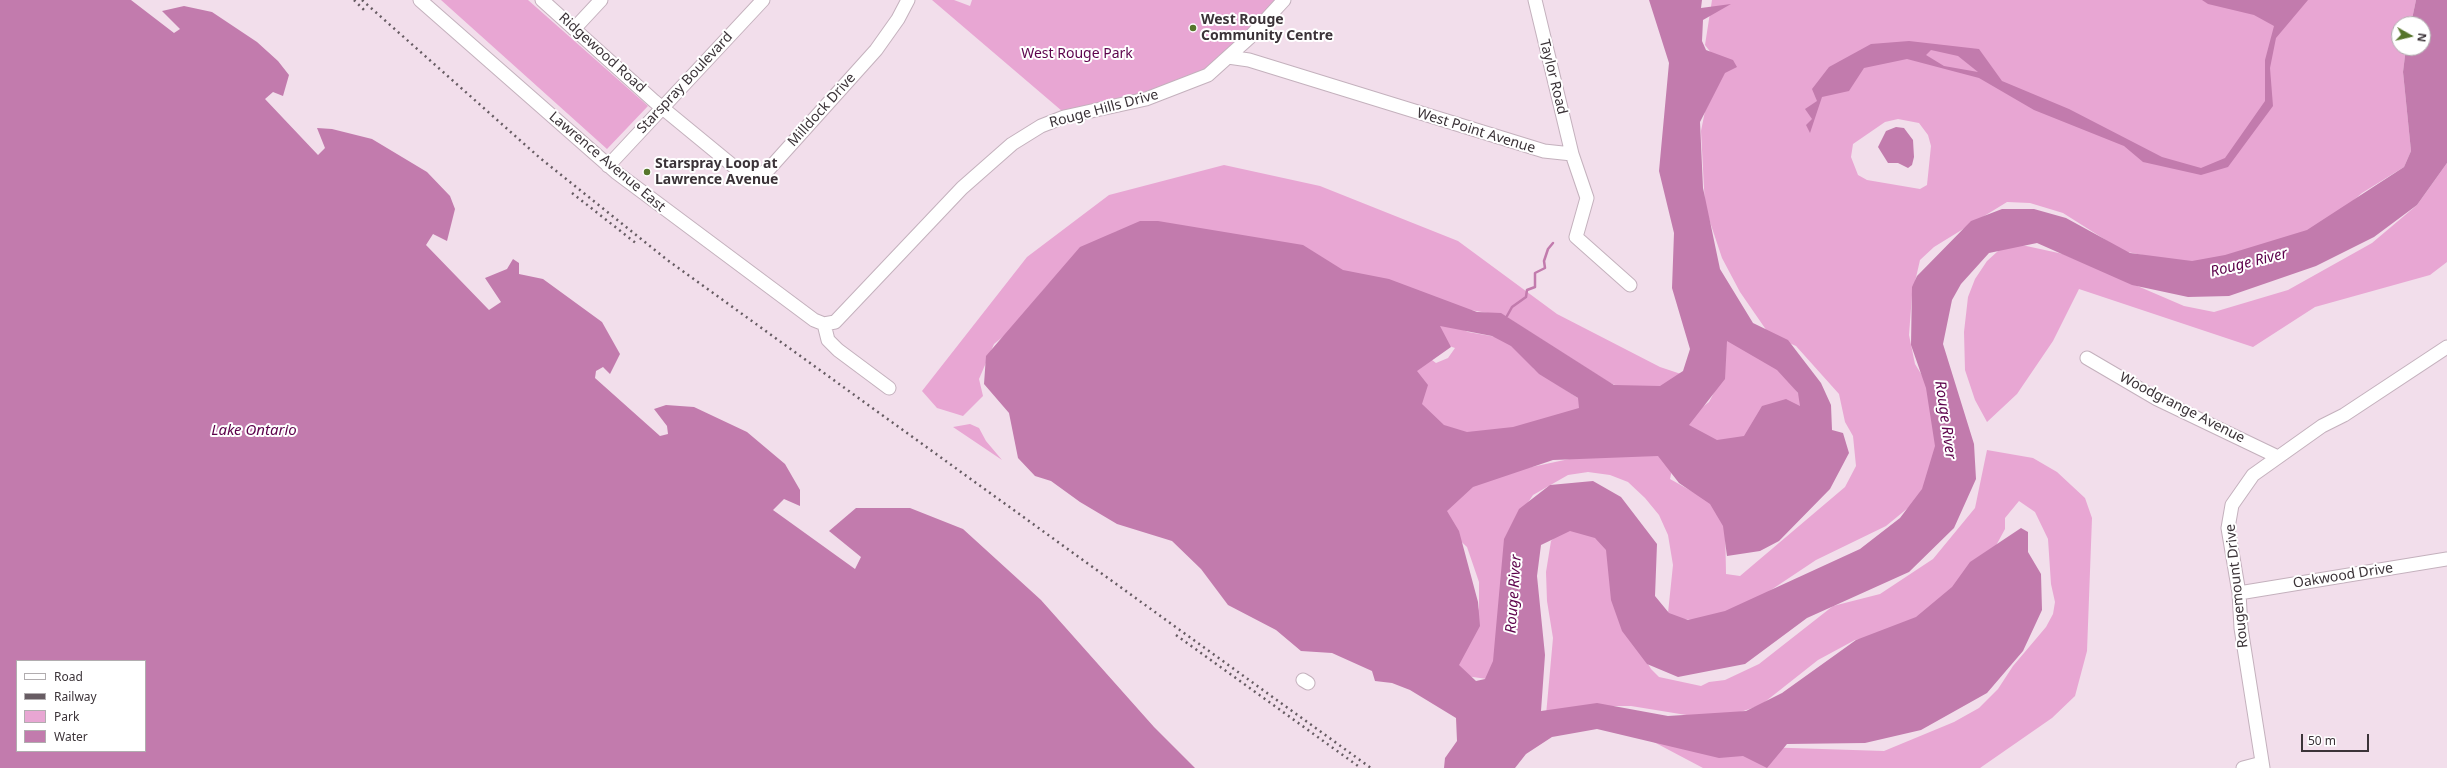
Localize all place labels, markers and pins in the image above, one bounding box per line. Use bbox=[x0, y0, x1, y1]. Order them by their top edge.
place label: West Rouge Community Centre bbox=[1201, 12, 1333, 44]
marker: West Rouge Community Centre bbox=[1188, 23, 1198, 33]
place label: Starspray Loop at Lawrence Avenue bbox=[655, 156, 778, 188]
marker: Starspray Loop at Lawrence Avenue bbox=[642, 167, 652, 177]

